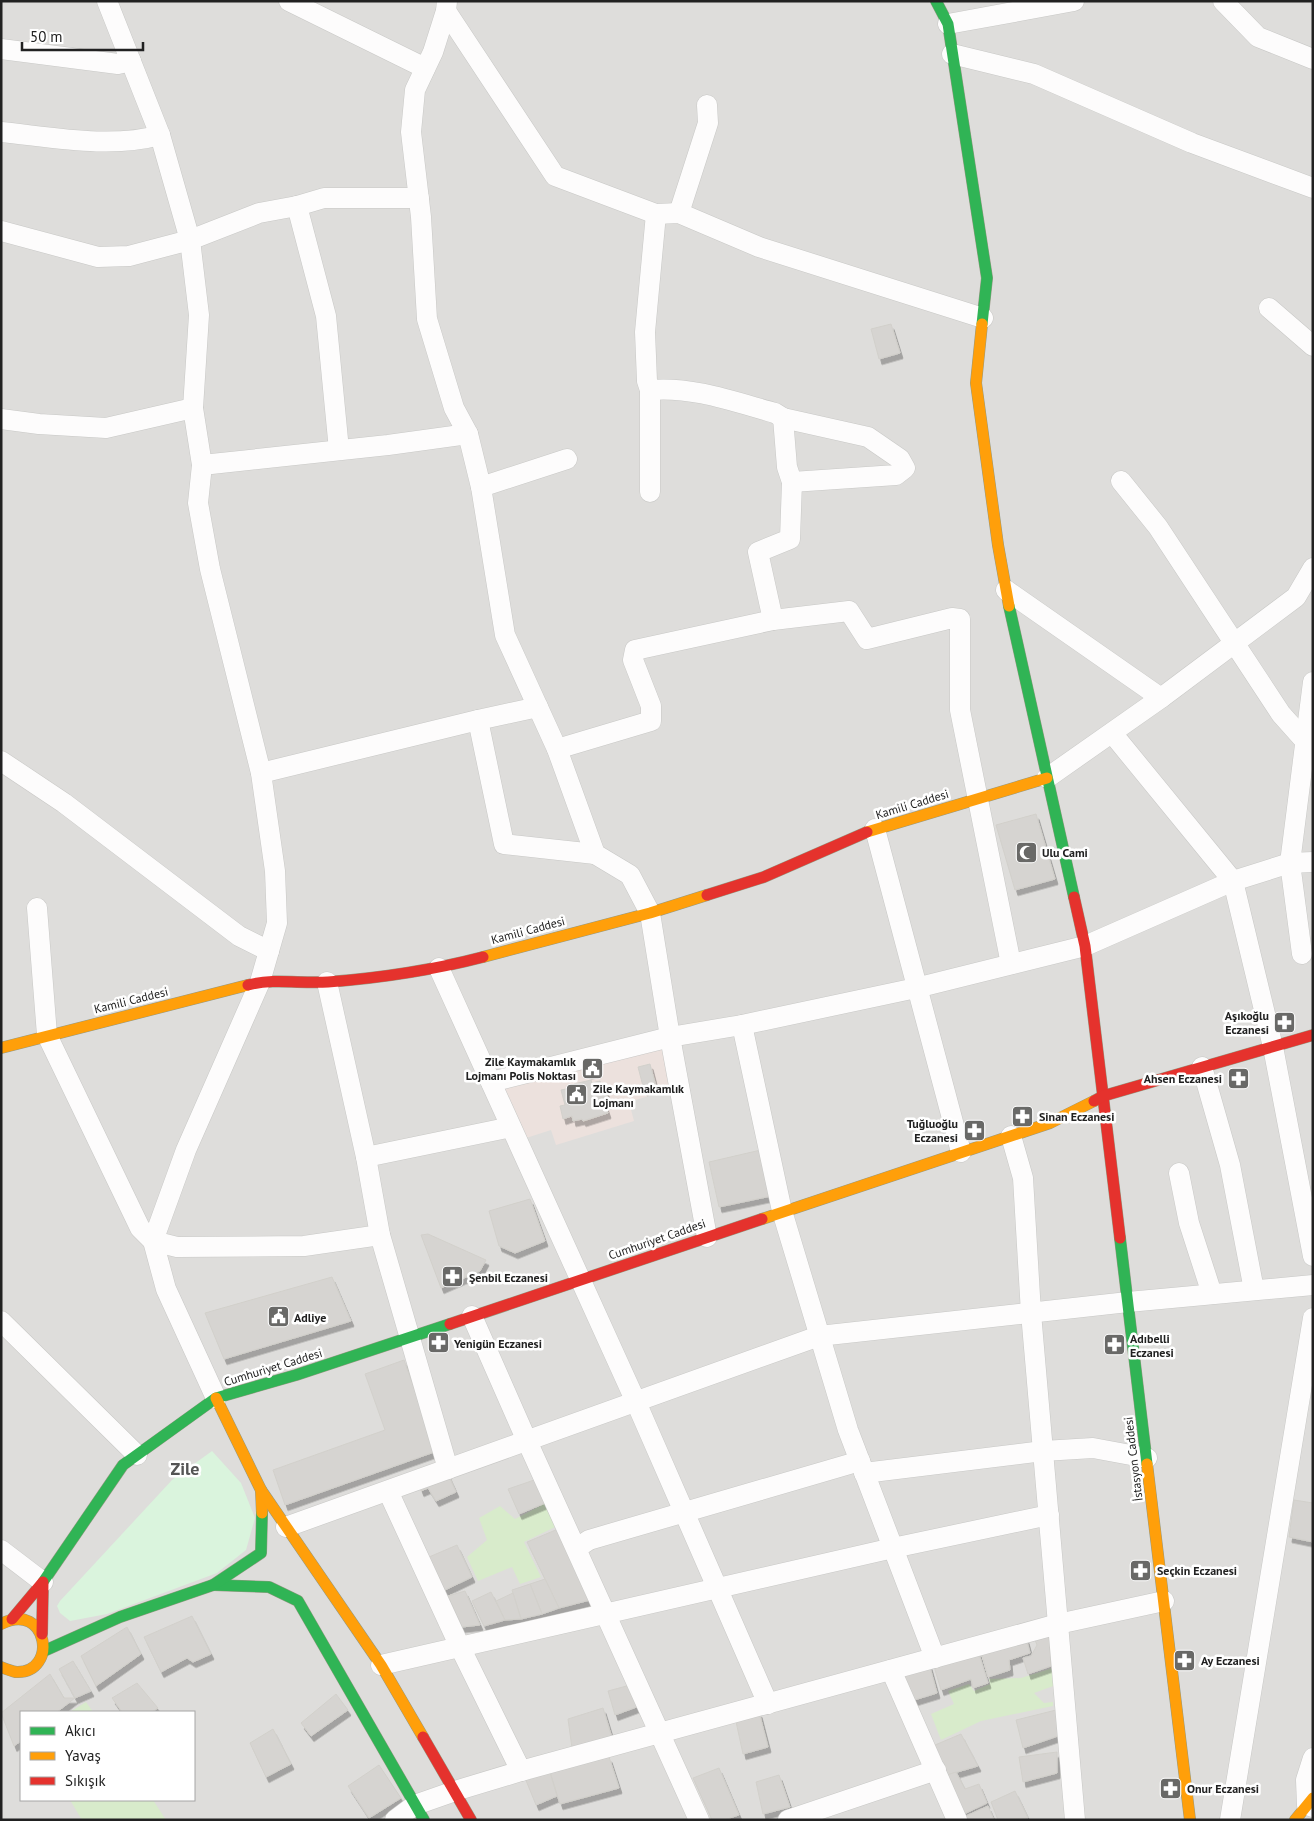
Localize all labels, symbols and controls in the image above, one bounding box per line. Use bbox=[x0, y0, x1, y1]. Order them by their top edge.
scale bar bbox=[22, 20, 144, 52]
text: 50 m bbox=[30, 27, 63, 46]
street label: Kamili Caddesi bbox=[874, 786, 950, 822]
mosque icon: Ulu Cami bbox=[1014, 840, 1038, 864]
place label: Ulu Cami bbox=[1042, 845, 1088, 860]
street label: Kamili Caddesi bbox=[489, 913, 567, 947]
street label: Kamili Caddesi bbox=[92, 984, 170, 1016]
place label: Aşıkoğlu Eczanesi bbox=[1225, 1008, 1269, 1037]
pharmacy icon: Aşıkoğlu Eczanesi bbox=[1273, 1010, 1297, 1034]
place label: Zile Kaymakamlık Lojmanı Polis Noktası bbox=[466, 1054, 576, 1083]
public building icon: Zile Kaymakamlık Lojmanı Polis Noktası bbox=[580, 1056, 604, 1080]
pharmacy icon: Ahsen Eczanesi bbox=[1226, 1066, 1250, 1090]
place label: Ahsen Eczanesi bbox=[1144, 1071, 1222, 1086]
place label: Zile Kaymakamlık Lojmanı bbox=[593, 1081, 684, 1110]
public building icon: Zile Kaymakamlık Lojmanı bbox=[565, 1083, 589, 1107]
pharmacy icon: Sinan Eczanesi bbox=[1011, 1104, 1035, 1128]
place label: Sinan Eczanesi bbox=[1039, 1109, 1114, 1124]
place label: Tuğluoğlu Eczanesi bbox=[907, 1116, 958, 1145]
pharmacy icon: Tuğluoğlu Eczanesi bbox=[962, 1118, 986, 1142]
street label: Cumhuriyet Caddesi bbox=[606, 1215, 708, 1263]
pharmacy icon: Şenbil Eczanesi bbox=[441, 1265, 465, 1289]
place label: Şenbil Eczanesi bbox=[469, 1270, 548, 1285]
public building icon: Adliye bbox=[266, 1305, 290, 1329]
place label: Adliye bbox=[294, 1310, 326, 1325]
pharmacy icon: Yenigün Eczanesi bbox=[426, 1331, 450, 1355]
place label: Adıbelli Eczanesi bbox=[1130, 1331, 1174, 1360]
pharmacy icon: Adıbelli Eczanesi bbox=[1102, 1333, 1126, 1357]
place label: Yenigün Eczanesi bbox=[453, 1336, 542, 1351]
street label: Cumhuriyet Caddesi bbox=[222, 1345, 324, 1389]
street label: İstasyon Caddesi bbox=[1120, 1416, 1146, 1502]
district label: Zile bbox=[171, 1457, 199, 1480]
pharmacy icon: Seçkin Eczanesi bbox=[1129, 1558, 1153, 1582]
place label: Seçkin Eczanesi bbox=[1157, 1563, 1237, 1578]
pharmacy icon: Ay Eczanesi bbox=[1173, 1648, 1197, 1672]
place label: Ay Eczanesi bbox=[1201, 1653, 1260, 1668]
legend bbox=[20, 1711, 195, 1801]
text: Akıcı bbox=[65, 1721, 96, 1740]
text: Yavaş bbox=[65, 1746, 101, 1765]
text: Sıkışık bbox=[65, 1771, 107, 1790]
pharmacy icon: Onur Eczanesi bbox=[1159, 1776, 1183, 1800]
place label: Onur Eczanesi bbox=[1187, 1781, 1259, 1796]

